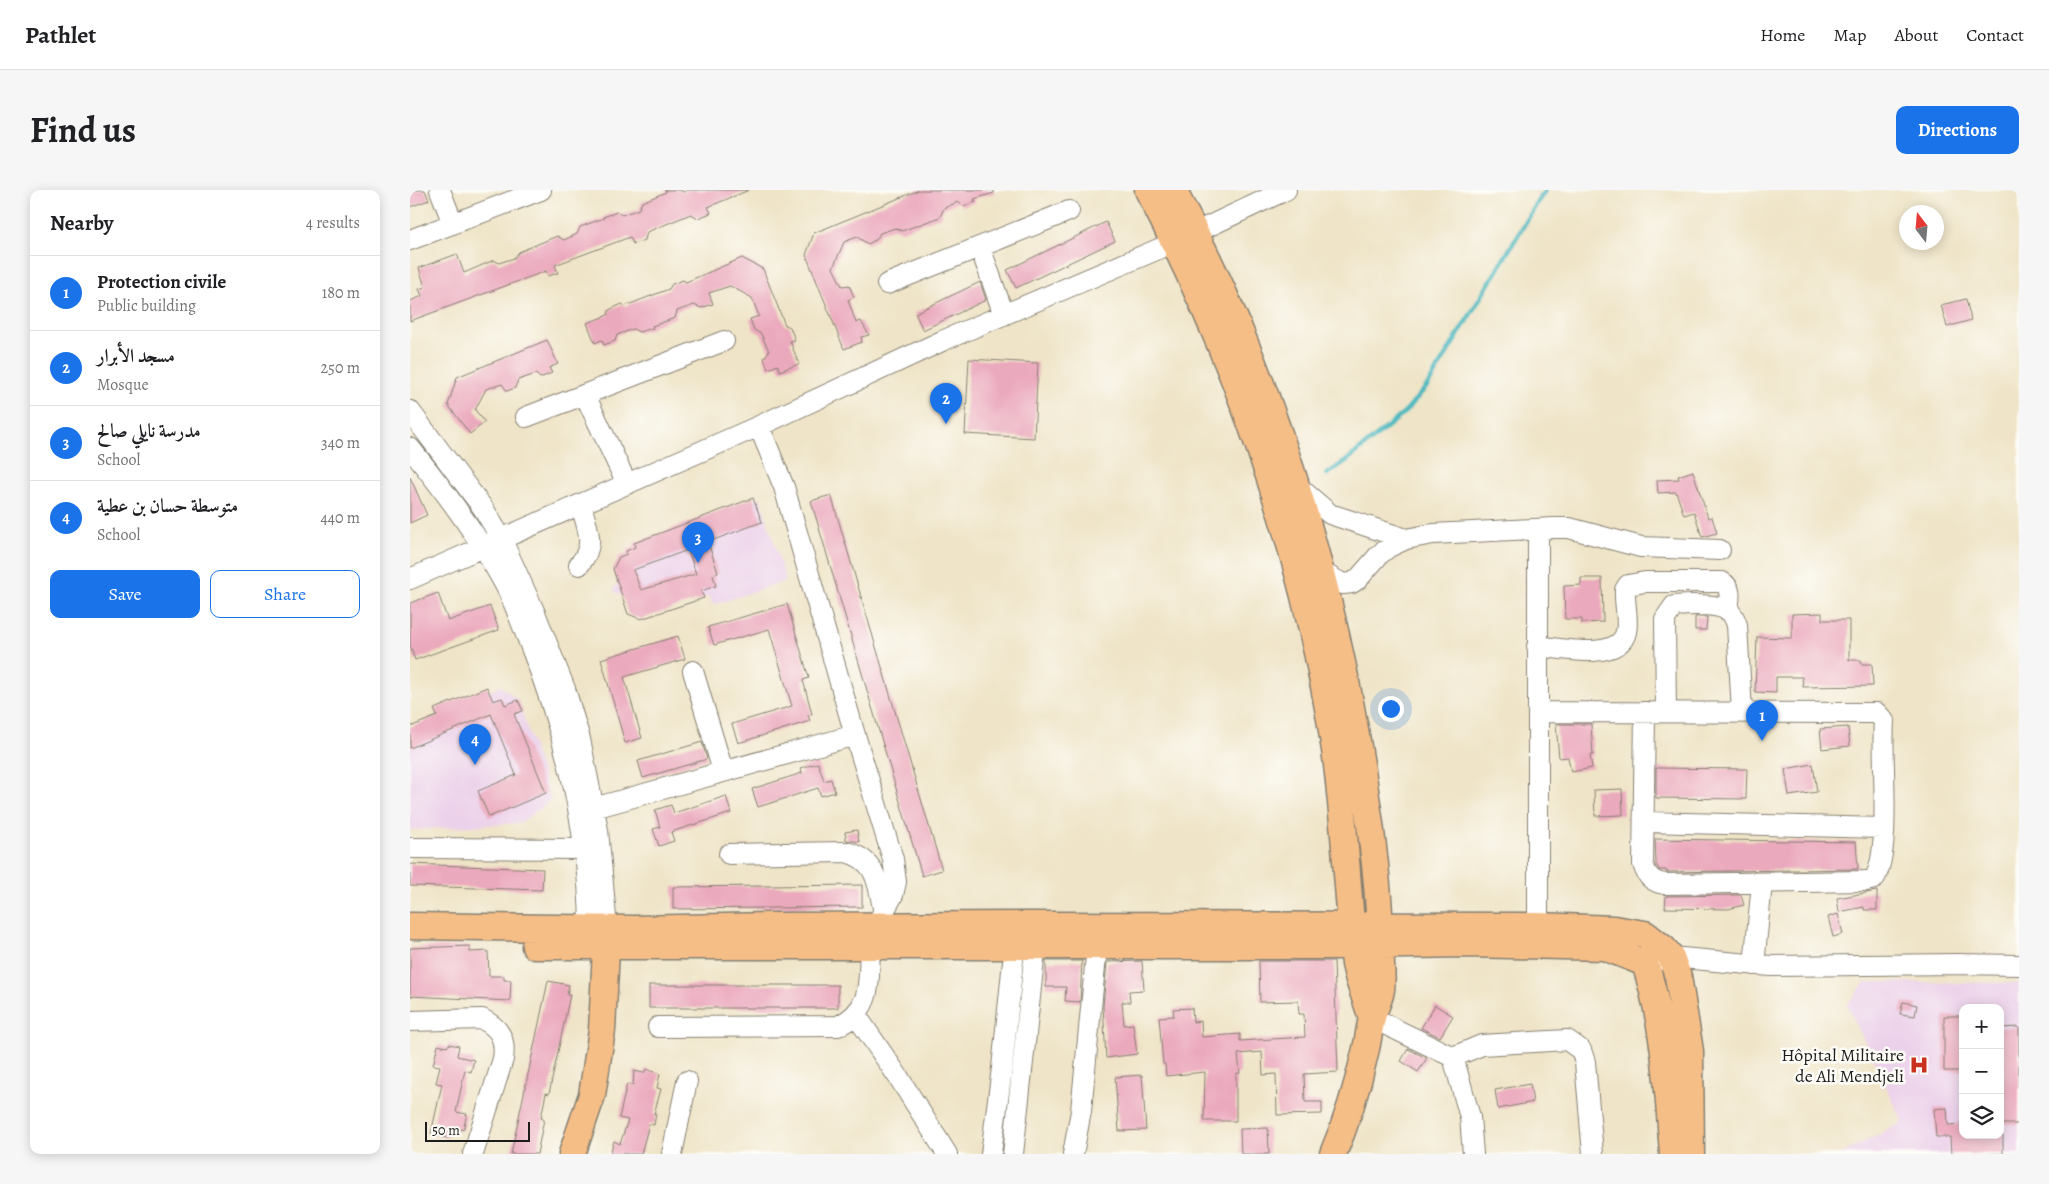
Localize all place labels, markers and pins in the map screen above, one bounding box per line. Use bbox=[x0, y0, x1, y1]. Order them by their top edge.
pin: 2 bbox=[930, 383, 962, 424]
pin: 3 bbox=[682, 522, 714, 563]
pin: 1 bbox=[1746, 700, 1778, 741]
pin: 4 bbox=[459, 724, 491, 765]
place label: Hôpital Militaire de Ali Mendjeli bbox=[1781, 1043, 1904, 1088]
hospital icon: Hôpital Militaire de Ali Mendjeli bbox=[1908, 1054, 1930, 1076]

